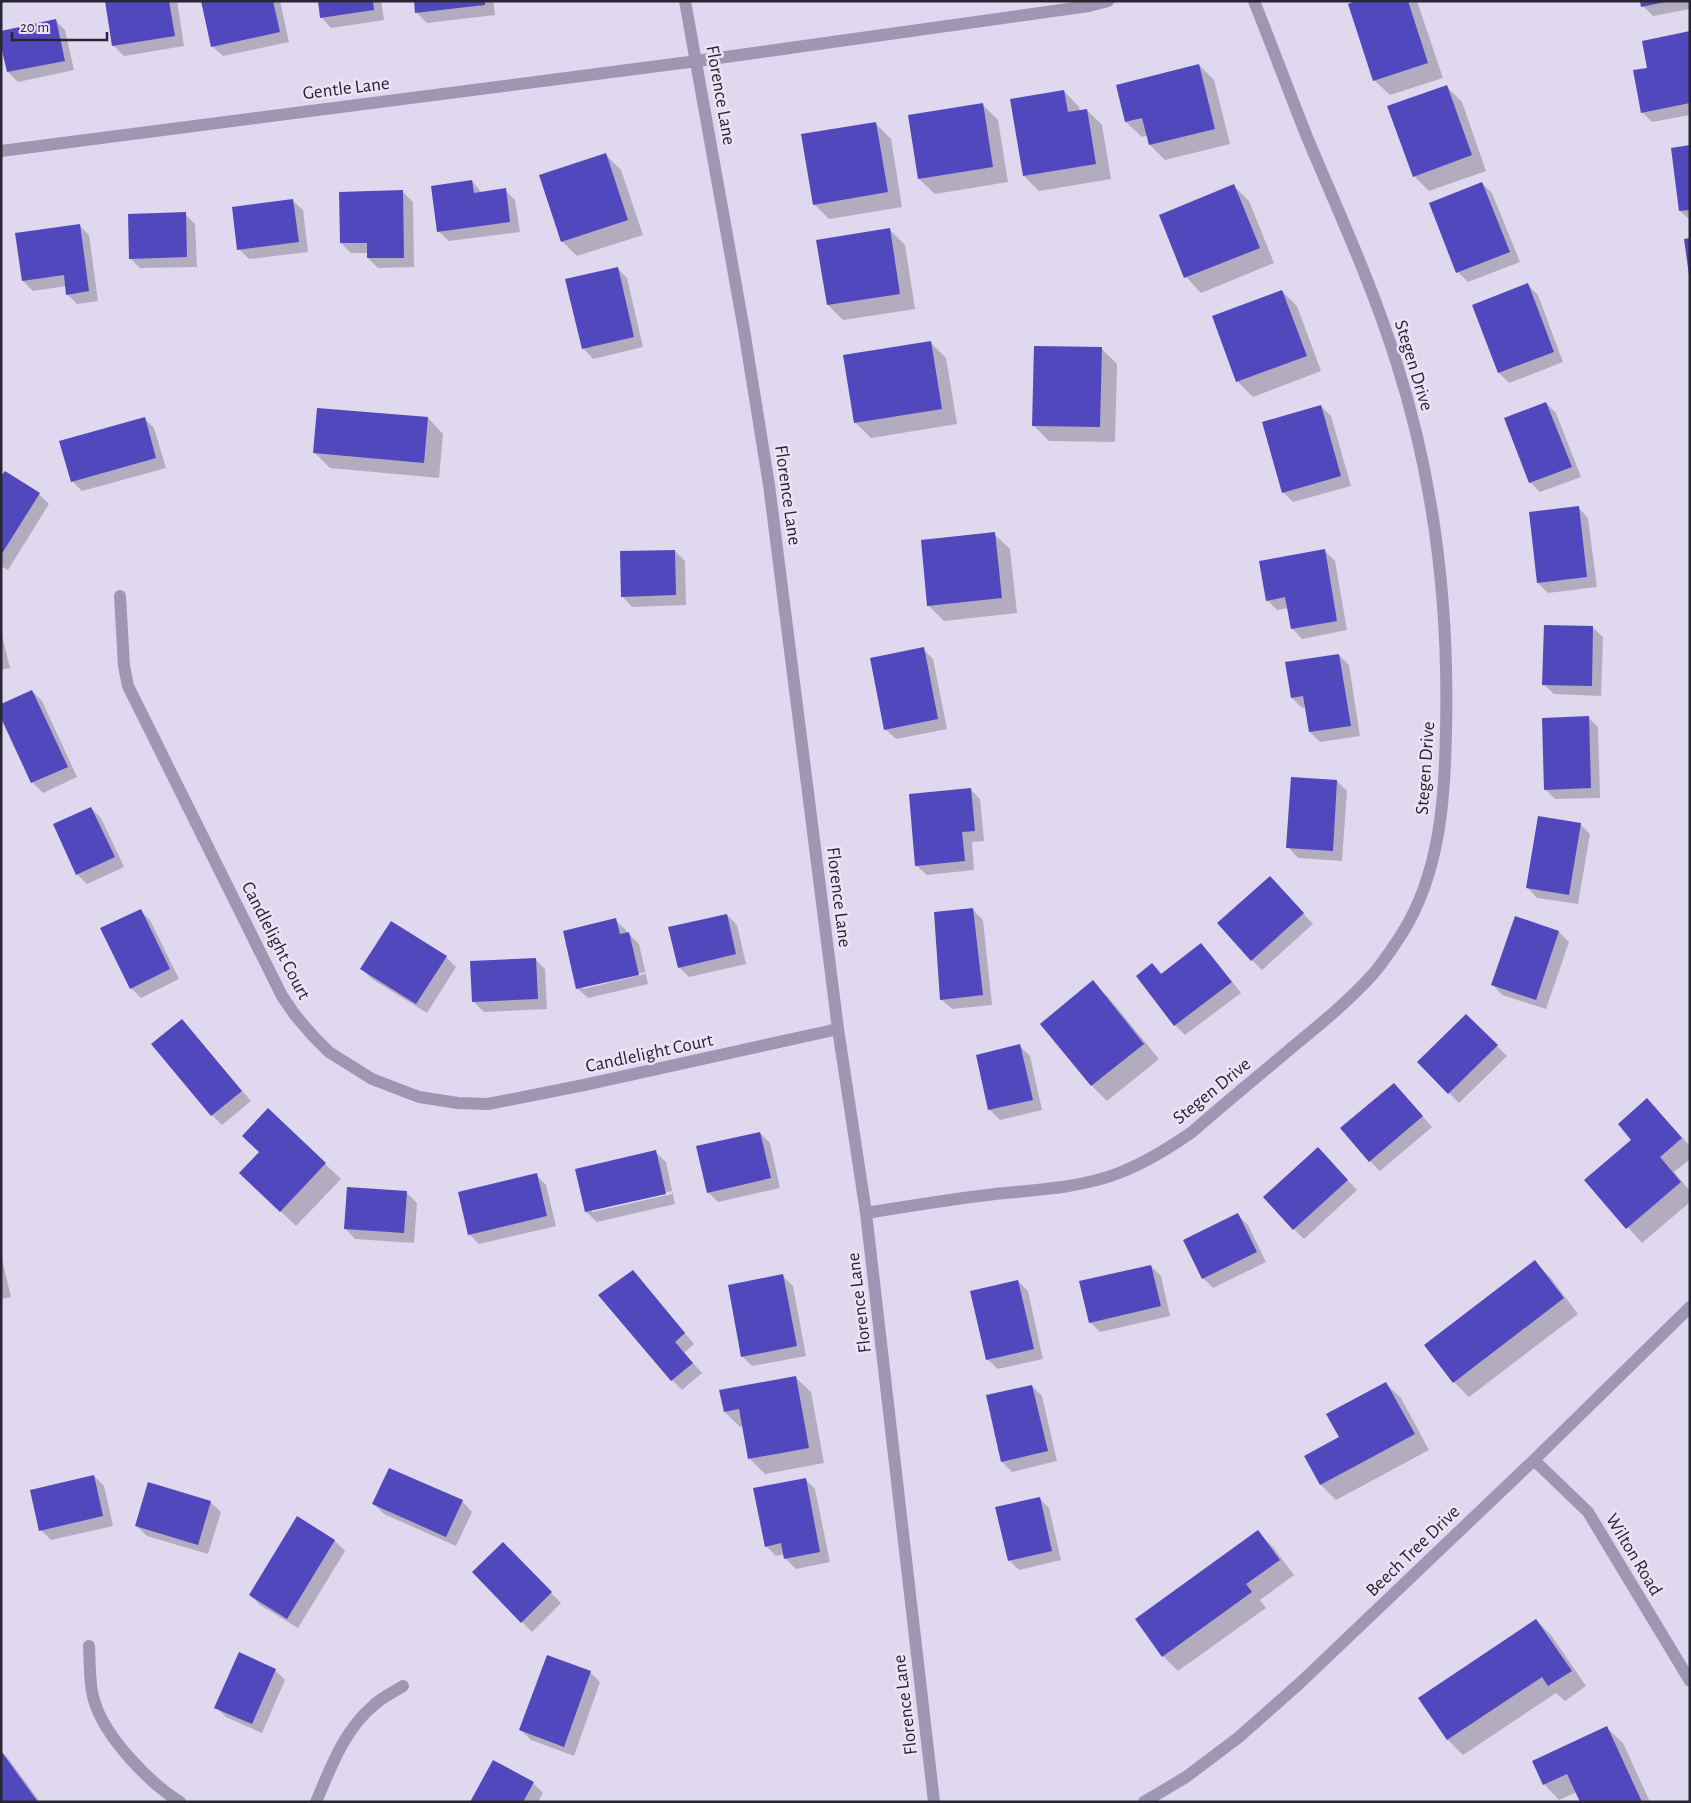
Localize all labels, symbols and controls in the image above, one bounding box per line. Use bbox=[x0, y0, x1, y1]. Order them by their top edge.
scale bar bbox=[12, 10, 108, 42]
text: 20 m bbox=[20, 20, 49, 35]
street label: Florence Lane bbox=[702, 44, 739, 147]
street label: Gentle Lane bbox=[302, 74, 391, 103]
street label: Stegen Drive bbox=[1391, 318, 1436, 413]
street label: Florence Lane bbox=[771, 444, 804, 547]
street label: Stegen Drive bbox=[1413, 721, 1438, 816]
street label: Florence Lane bbox=[823, 846, 854, 948]
street label: Candlelight Court bbox=[238, 879, 314, 1003]
street label: Candlelight Court bbox=[584, 1031, 715, 1076]
street label: Stegen Drive bbox=[1170, 1054, 1254, 1128]
street label: Florence Lane bbox=[844, 1252, 875, 1354]
street label: Beech Tree Drive bbox=[1362, 1502, 1464, 1600]
street label: Wilton Road bbox=[1602, 1510, 1666, 1599]
street label: Florence Lane bbox=[890, 1654, 921, 1756]

